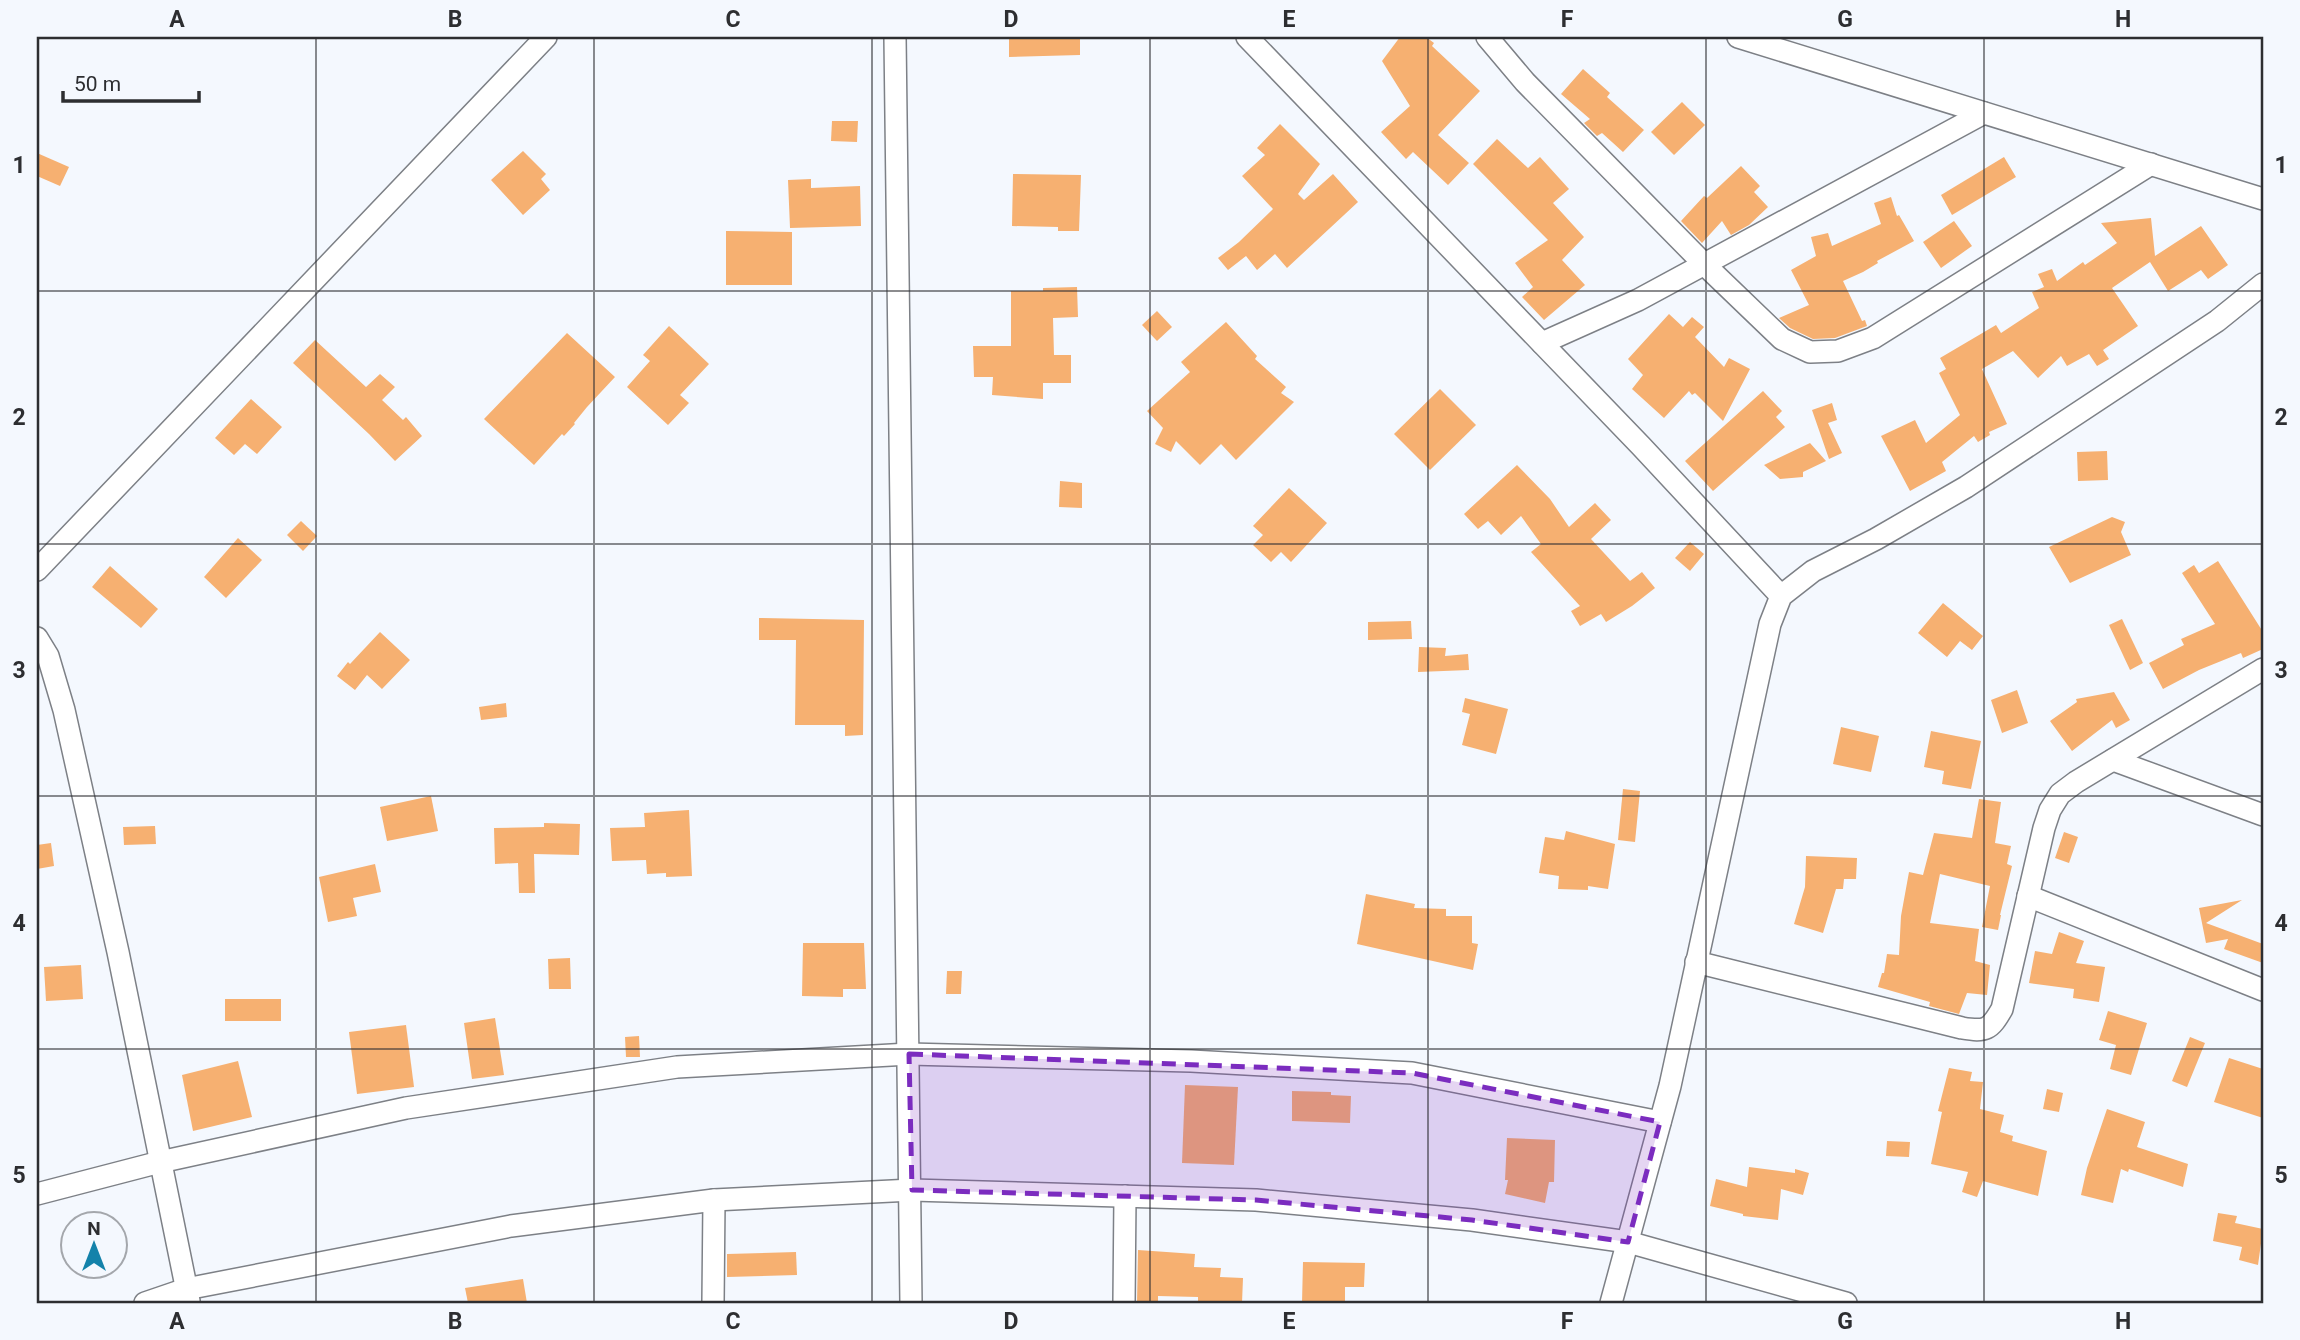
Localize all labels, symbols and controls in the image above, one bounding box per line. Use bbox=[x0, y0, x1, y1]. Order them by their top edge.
text: A bbox=[169, 6, 185, 33]
text: B bbox=[448, 6, 462, 33]
text: C bbox=[725, 6, 741, 33]
text: D bbox=[1004, 6, 1018, 33]
text: E bbox=[1283, 6, 1296, 33]
text: F bbox=[1561, 6, 1574, 33]
text: G bbox=[1837, 6, 1853, 33]
text: H bbox=[2115, 6, 2131, 33]
scale bar bbox=[63, 60, 200, 104]
text: 50 m bbox=[74, 72, 121, 96]
text: 1 bbox=[12, 152, 26, 179]
text: 1 bbox=[2274, 152, 2288, 179]
text: 2 bbox=[12, 404, 26, 431]
text: 2 bbox=[2274, 404, 2288, 431]
text: 3 bbox=[12, 657, 26, 684]
text: 3 bbox=[2274, 657, 2288, 684]
text: 4 bbox=[12, 910, 26, 937]
text: 4 bbox=[2274, 910, 2288, 937]
text: 5 bbox=[12, 1162, 26, 1189]
text: 5 bbox=[2274, 1162, 2288, 1189]
north arrow bbox=[60, 1210, 130, 1280]
text: N bbox=[87, 1217, 101, 1240]
text: A bbox=[169, 1308, 185, 1335]
text: B bbox=[448, 1308, 462, 1335]
text: C bbox=[725, 1308, 741, 1335]
text: D bbox=[1004, 1308, 1018, 1335]
text: E bbox=[1283, 1308, 1296, 1335]
text: F bbox=[1561, 1308, 1574, 1335]
text: G bbox=[1837, 1308, 1853, 1335]
text: H bbox=[2115, 1308, 2131, 1335]

